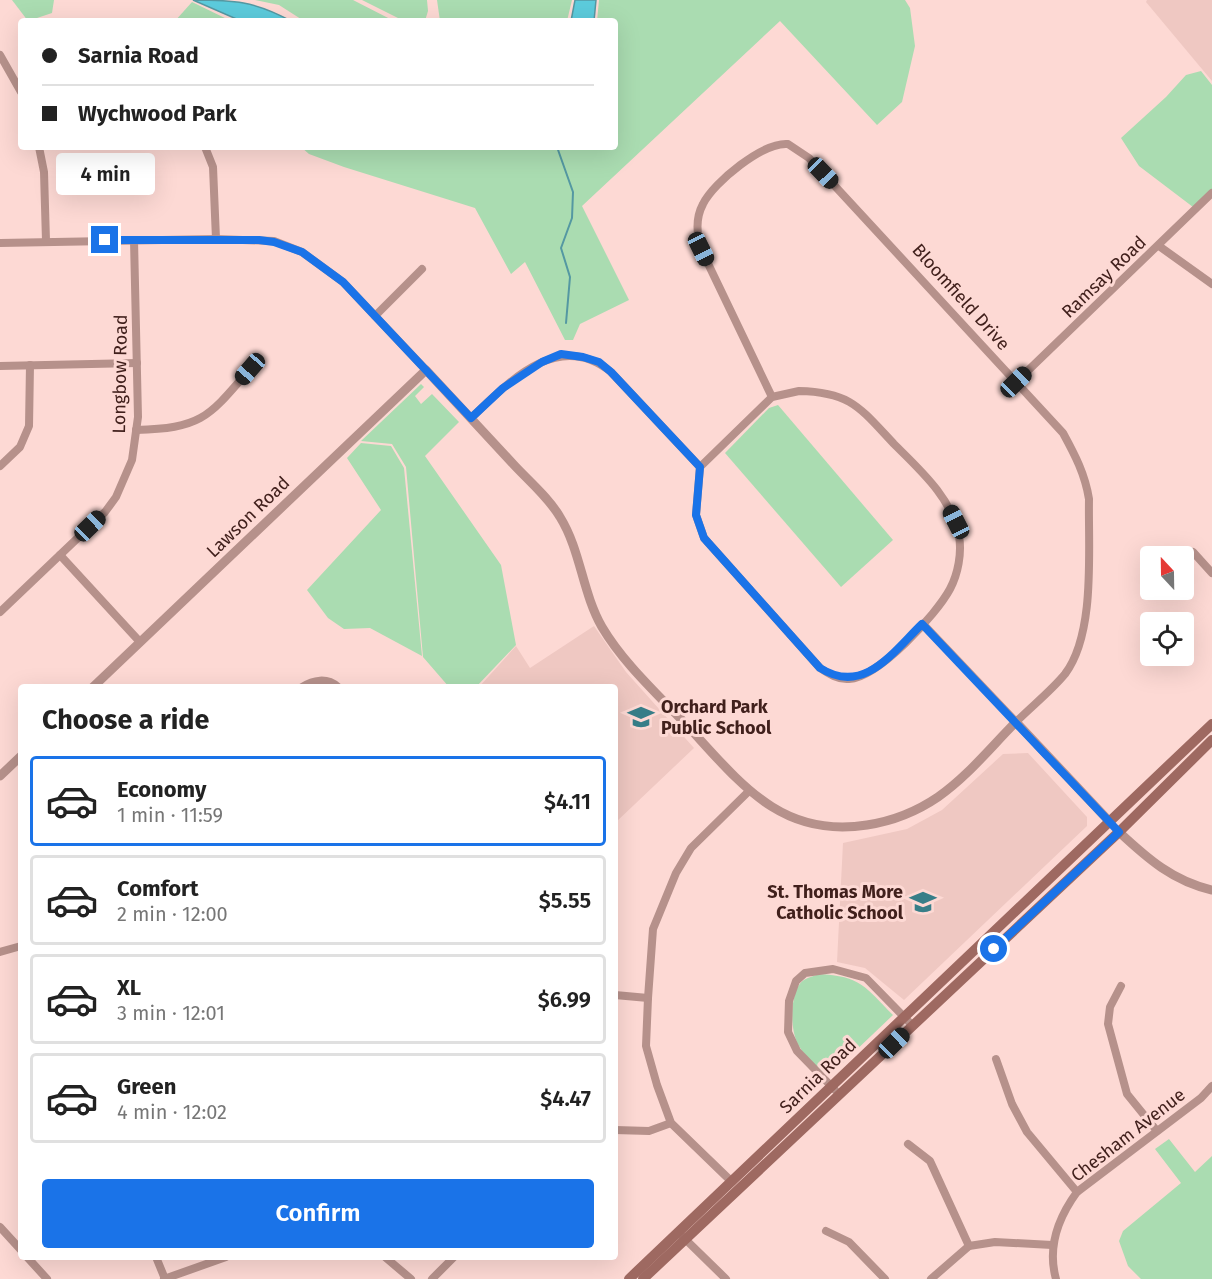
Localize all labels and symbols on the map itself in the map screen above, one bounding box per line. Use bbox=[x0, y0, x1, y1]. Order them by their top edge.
callout: 4 min bbox=[56, 153, 154, 195]
car bbox=[804, 154, 842, 192]
route end bbox=[91, 226, 118, 253]
car bbox=[685, 229, 717, 269]
street label: Ramsay Road bbox=[1057, 231, 1151, 323]
street label: Bloomfield Drive bbox=[907, 239, 1015, 355]
street label: Longbow Road bbox=[108, 314, 132, 434]
car bbox=[231, 350, 269, 388]
car bbox=[997, 363, 1035, 401]
street label: Lawson Road bbox=[202, 472, 294, 562]
car bbox=[940, 502, 972, 542]
car bbox=[71, 507, 109, 545]
north arrow bbox=[1140, 546, 1194, 600]
place label: Orchard Park Public School bbox=[661, 696, 772, 739]
school or university icon: Orchard Park Public School bbox=[626, 702, 656, 732]
place label: St. Thomas More Catholic School bbox=[767, 881, 904, 924]
school or university icon: St. Thomas More Catholic School bbox=[908, 887, 938, 917]
route start bbox=[980, 935, 1007, 962]
car bbox=[875, 1024, 913, 1062]
street label: Sarnia Road bbox=[775, 1034, 861, 1118]
street label: Chesham Avenue bbox=[1066, 1084, 1190, 1186]

